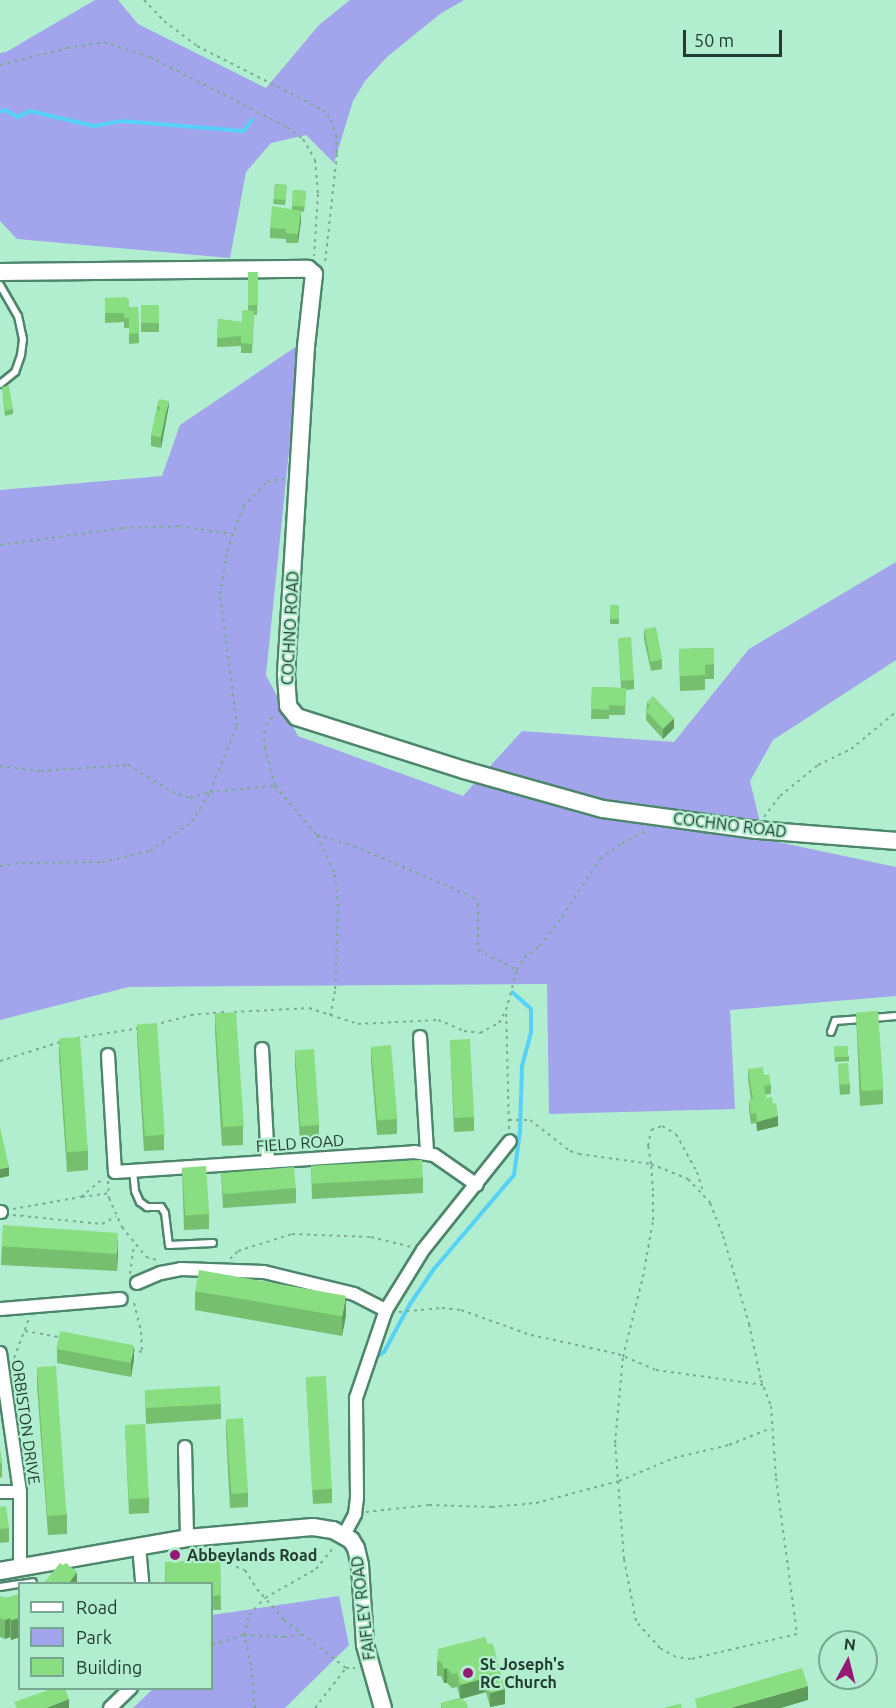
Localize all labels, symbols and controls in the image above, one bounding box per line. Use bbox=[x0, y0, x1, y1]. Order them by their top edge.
scale bar bbox=[686, 18, 785, 56]
text: 50 m bbox=[694, 30, 734, 50]
street label: COCHNO ROAD bbox=[277, 570, 303, 686]
street label: COCHNO ROAD bbox=[672, 808, 788, 842]
street label: FIELD ROAD bbox=[255, 1130, 345, 1156]
street label: ORBISTON DRIVE bbox=[8, 1358, 44, 1486]
place label: Abbeylands Road bbox=[187, 1545, 317, 1565]
marker: Abbeylands Road bbox=[168, 1548, 182, 1562]
street label: FAIFLEY ROAD bbox=[347, 1555, 379, 1661]
legend bbox=[18, 1582, 213, 1690]
text: Road bbox=[76, 1597, 118, 1617]
text: Park bbox=[76, 1627, 112, 1647]
north arrow bbox=[818, 1630, 878, 1690]
text: N bbox=[843, 1634, 857, 1654]
place label: St Joseph's RC Church bbox=[480, 1654, 565, 1692]
text: Building bbox=[76, 1657, 142, 1677]
marker: St Joseph's RC Church bbox=[461, 1666, 475, 1680]

